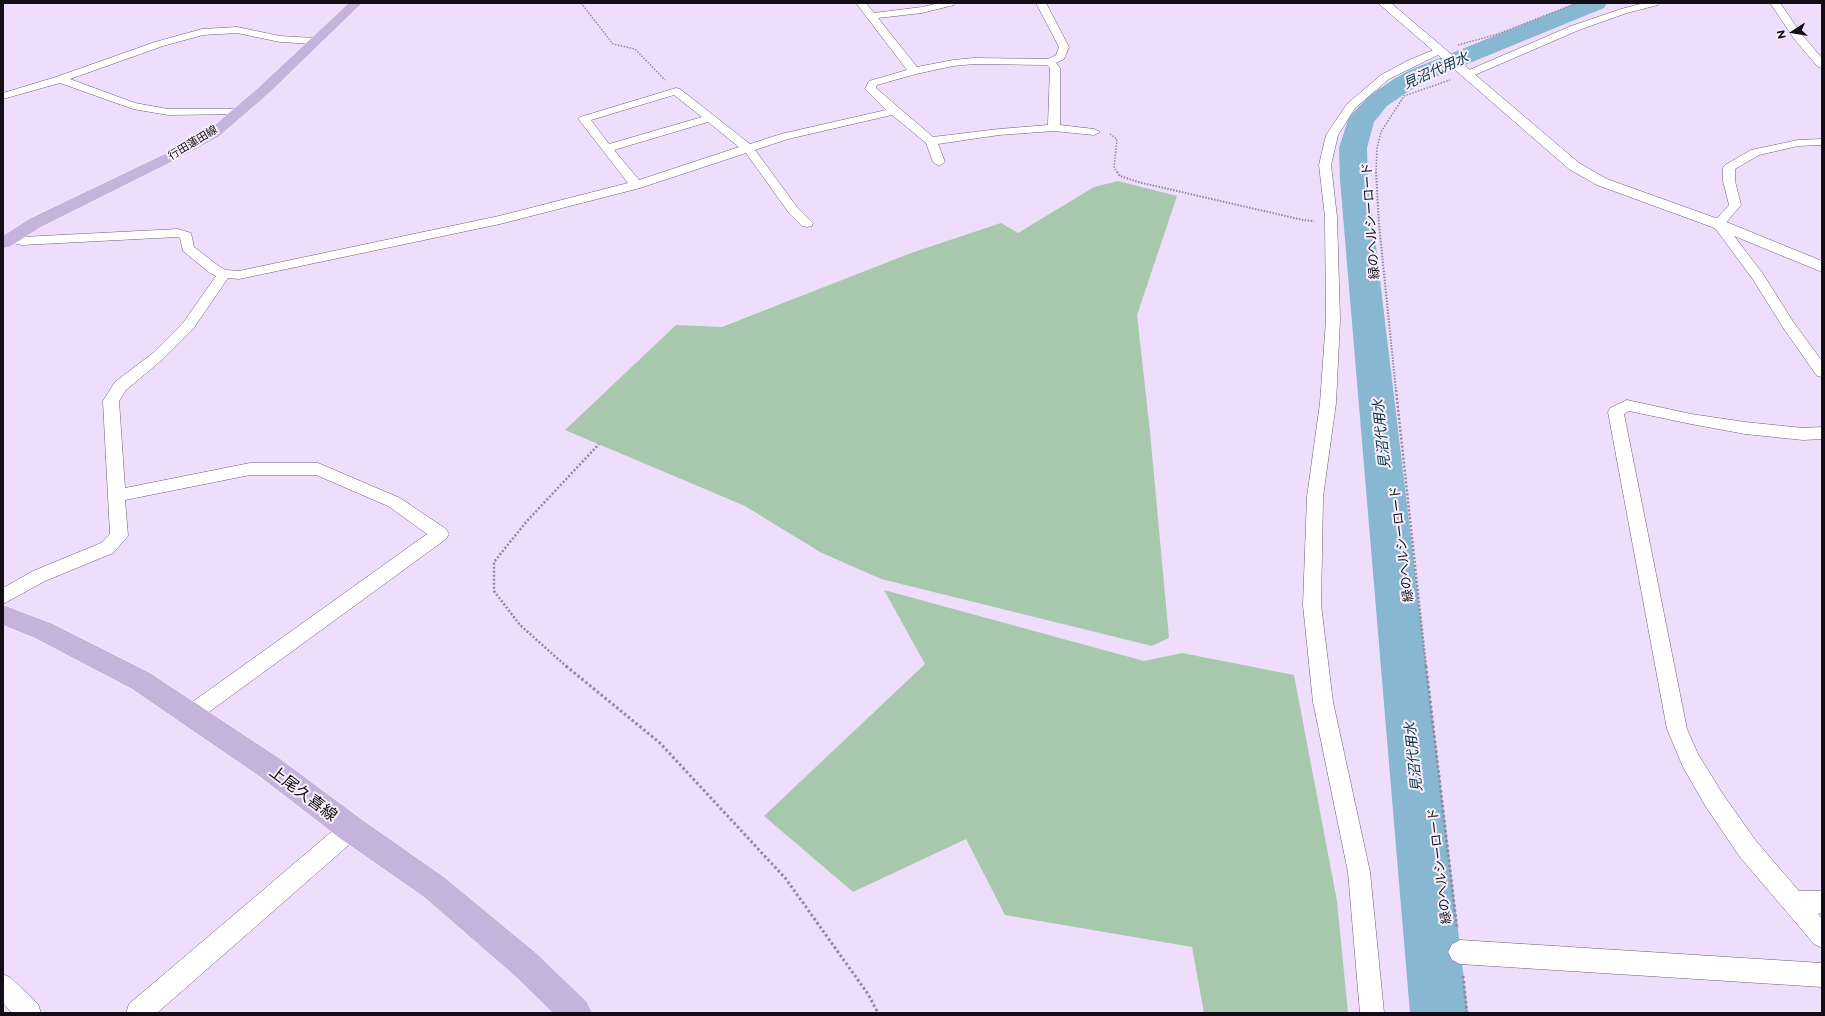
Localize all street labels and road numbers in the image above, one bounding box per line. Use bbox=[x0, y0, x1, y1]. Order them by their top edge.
street label: 行田蓮田線 bbox=[166, 123, 220, 163]
street label: 緑のヘルシーロード bbox=[1359, 162, 1383, 280]
street label: 緑のヘルシーロード bbox=[1387, 485, 1417, 603]
street label: 上尾久喜線 bbox=[265, 762, 341, 826]
street label: 緑のヘルシーロード bbox=[1425, 807, 1455, 925]

